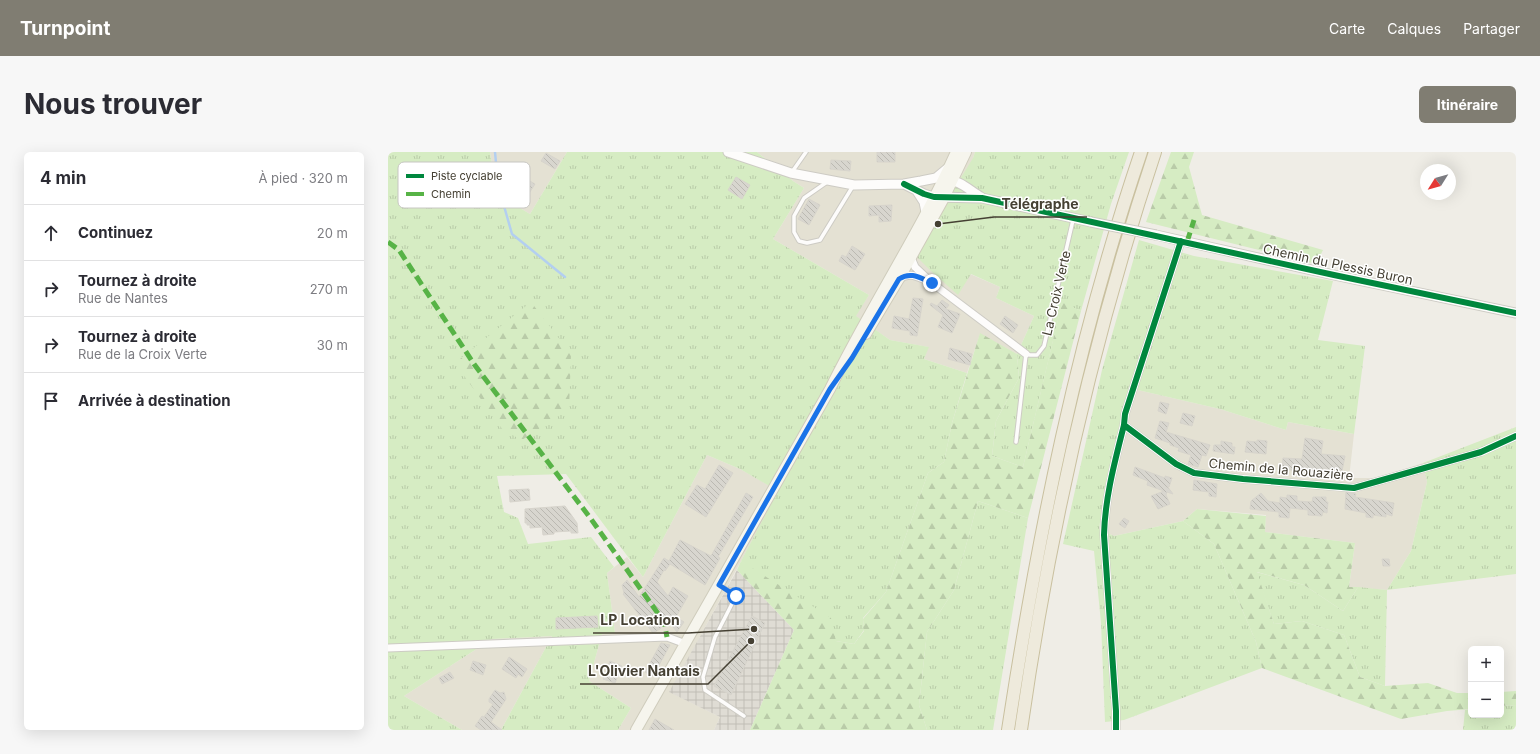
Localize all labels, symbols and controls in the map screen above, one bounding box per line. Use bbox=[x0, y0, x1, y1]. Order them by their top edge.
text: Turnpoint bbox=[20, 17, 110, 40]
text: Carte bbox=[1329, 20, 1365, 37]
text: Calques bbox=[1387, 20, 1441, 37]
text: Partager bbox=[1463, 20, 1520, 37]
button: Itinéraire bbox=[1419, 86, 1516, 123]
text: Nous trouver bbox=[24, 87, 202, 121]
legend bbox=[398, 162, 530, 208]
north arrow bbox=[1420, 164, 1456, 200]
text: 4 min bbox=[40, 168, 86, 188]
text: Piste cyclable bbox=[431, 169, 502, 183]
text: À pied · 320 m bbox=[258, 170, 348, 186]
text: Chemin bbox=[431, 187, 471, 201]
callout: Télégraphe bbox=[994, 191, 1087, 217]
text: Télégraphe bbox=[1001, 195, 1079, 212]
icon: ahead bbox=[40, 222, 62, 244]
text: Continuez bbox=[78, 223, 153, 242]
text: 20 m bbox=[317, 225, 348, 241]
street label: Chemin du Plessis Buron bbox=[1262, 240, 1414, 288]
street label: La Croix Verte bbox=[1038, 249, 1074, 337]
text: Tournez à droite bbox=[78, 271, 197, 290]
route end bbox=[923, 274, 941, 292]
icon: right bbox=[40, 278, 62, 300]
text: 270 m bbox=[310, 281, 348, 297]
text: Rue de Nantes bbox=[78, 290, 168, 306]
text: Tournez à droite bbox=[78, 327, 197, 346]
icon: right bbox=[40, 334, 62, 356]
text: 30 m bbox=[317, 337, 348, 353]
text: Rue de la Croix Verte bbox=[78, 346, 207, 362]
icon: arrive bbox=[40, 390, 62, 412]
text: Arrivée à destination bbox=[78, 391, 231, 410]
street label: Chemin de la Rouazière bbox=[1208, 455, 1354, 483]
route start bbox=[727, 587, 745, 605]
callout: LP Location bbox=[593, 607, 688, 633]
text: LP Location bbox=[600, 611, 680, 628]
map controls bbox=[1468, 646, 1504, 718]
button: + bbox=[1468, 646, 1504, 682]
callout: L'Olivier Nantais bbox=[580, 658, 708, 684]
text: L'Olivier Nantais bbox=[588, 662, 700, 679]
button: − bbox=[1468, 682, 1504, 718]

